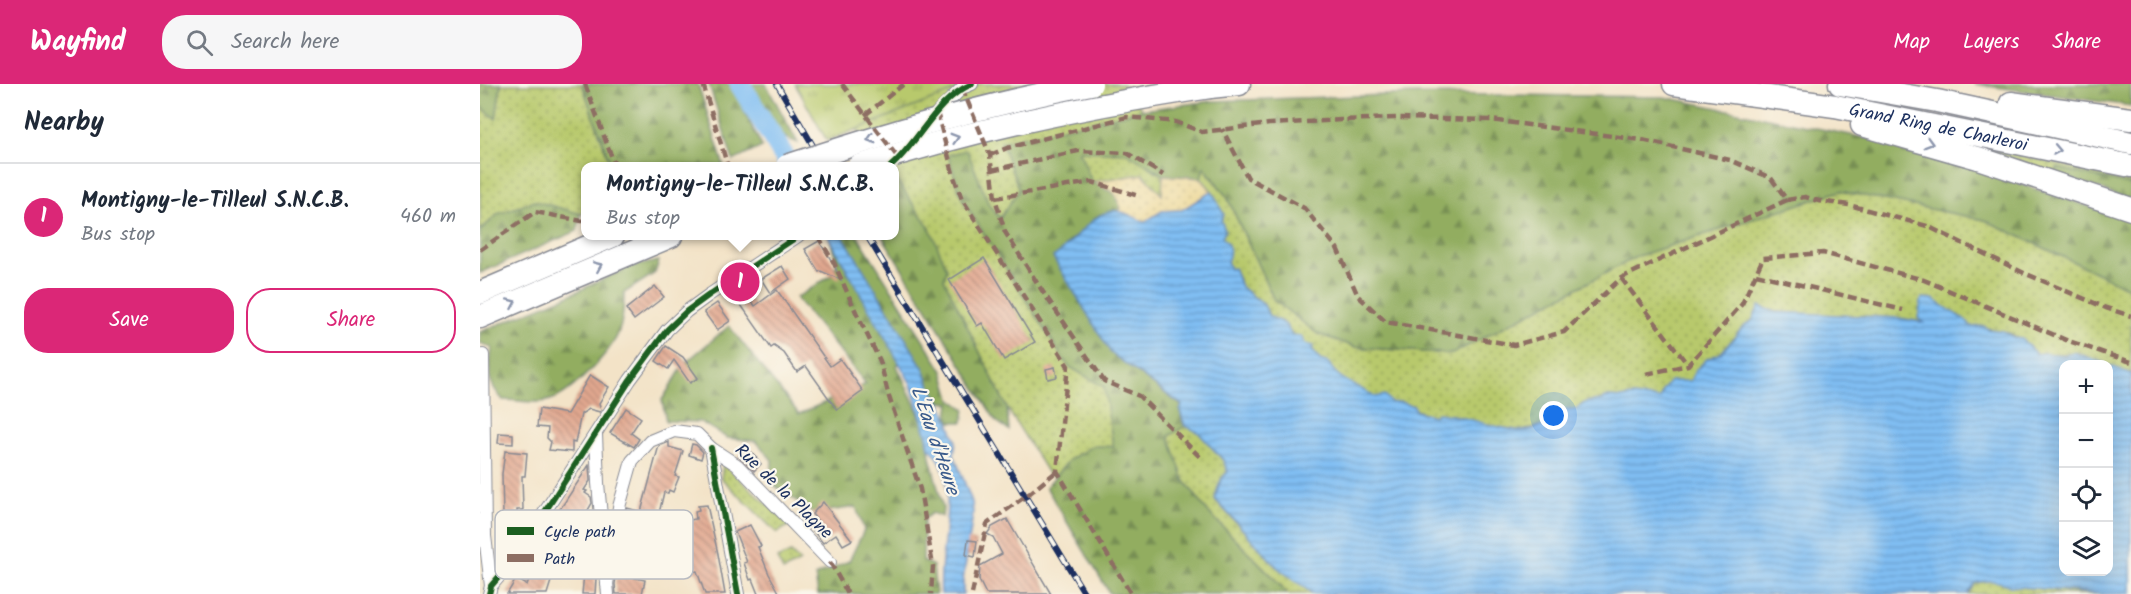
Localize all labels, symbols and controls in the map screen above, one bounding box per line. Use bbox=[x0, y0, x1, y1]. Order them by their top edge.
search box bbox=[162, 15, 582, 69]
text: Wayfind bbox=[30, 20, 126, 65]
text: Search here bbox=[231, 25, 339, 60]
icon: search bbox=[183, 26, 216, 59]
text: Map bbox=[1893, 26, 1930, 59]
text: Layers bbox=[1963, 26, 2019, 59]
text: Share bbox=[2052, 26, 2101, 59]
street label: Grand Ring de Charleroi bbox=[1846, 96, 2031, 161]
text: Nearby bbox=[24, 102, 104, 144]
one-way arrow bbox=[866, 131, 877, 144]
one-way arrow bbox=[949, 133, 960, 145]
one-way arrow bbox=[1923, 136, 1934, 148]
one-way arrow bbox=[2052, 143, 2062, 156]
popup bbox=[581, 162, 899, 240]
text: Montigny-le-Tilleul S.N.C.B. bbox=[606, 168, 874, 203]
text: Montigny-le-Tilleul S.N.C.B. bbox=[81, 184, 349, 219]
text: 1 bbox=[40, 201, 47, 233]
text: 460 m bbox=[400, 201, 456, 233]
text: Bus stop bbox=[606, 203, 680, 235]
text: Bus stop bbox=[81, 219, 155, 251]
pin: 1 bbox=[720, 260, 760, 304]
one-way arrow bbox=[592, 261, 603, 273]
button: Save bbox=[24, 288, 234, 353]
button: Share bbox=[246, 288, 456, 353]
one-way arrow bbox=[506, 298, 517, 310]
map controls bbox=[2059, 360, 2113, 576]
button: + bbox=[2059, 360, 2113, 414]
water label: L'Eau d'Heure bbox=[901, 382, 968, 501]
your location bbox=[1539, 401, 1568, 430]
button: − bbox=[2059, 414, 2113, 468]
street label: Rue de la Plagne bbox=[727, 437, 839, 547]
button: locate bbox=[2059, 468, 2113, 522]
legend bbox=[495, 510, 693, 579]
text: Cycle path bbox=[544, 520, 616, 545]
button: layers bbox=[2059, 522, 2113, 576]
text: Path bbox=[544, 547, 575, 572]

